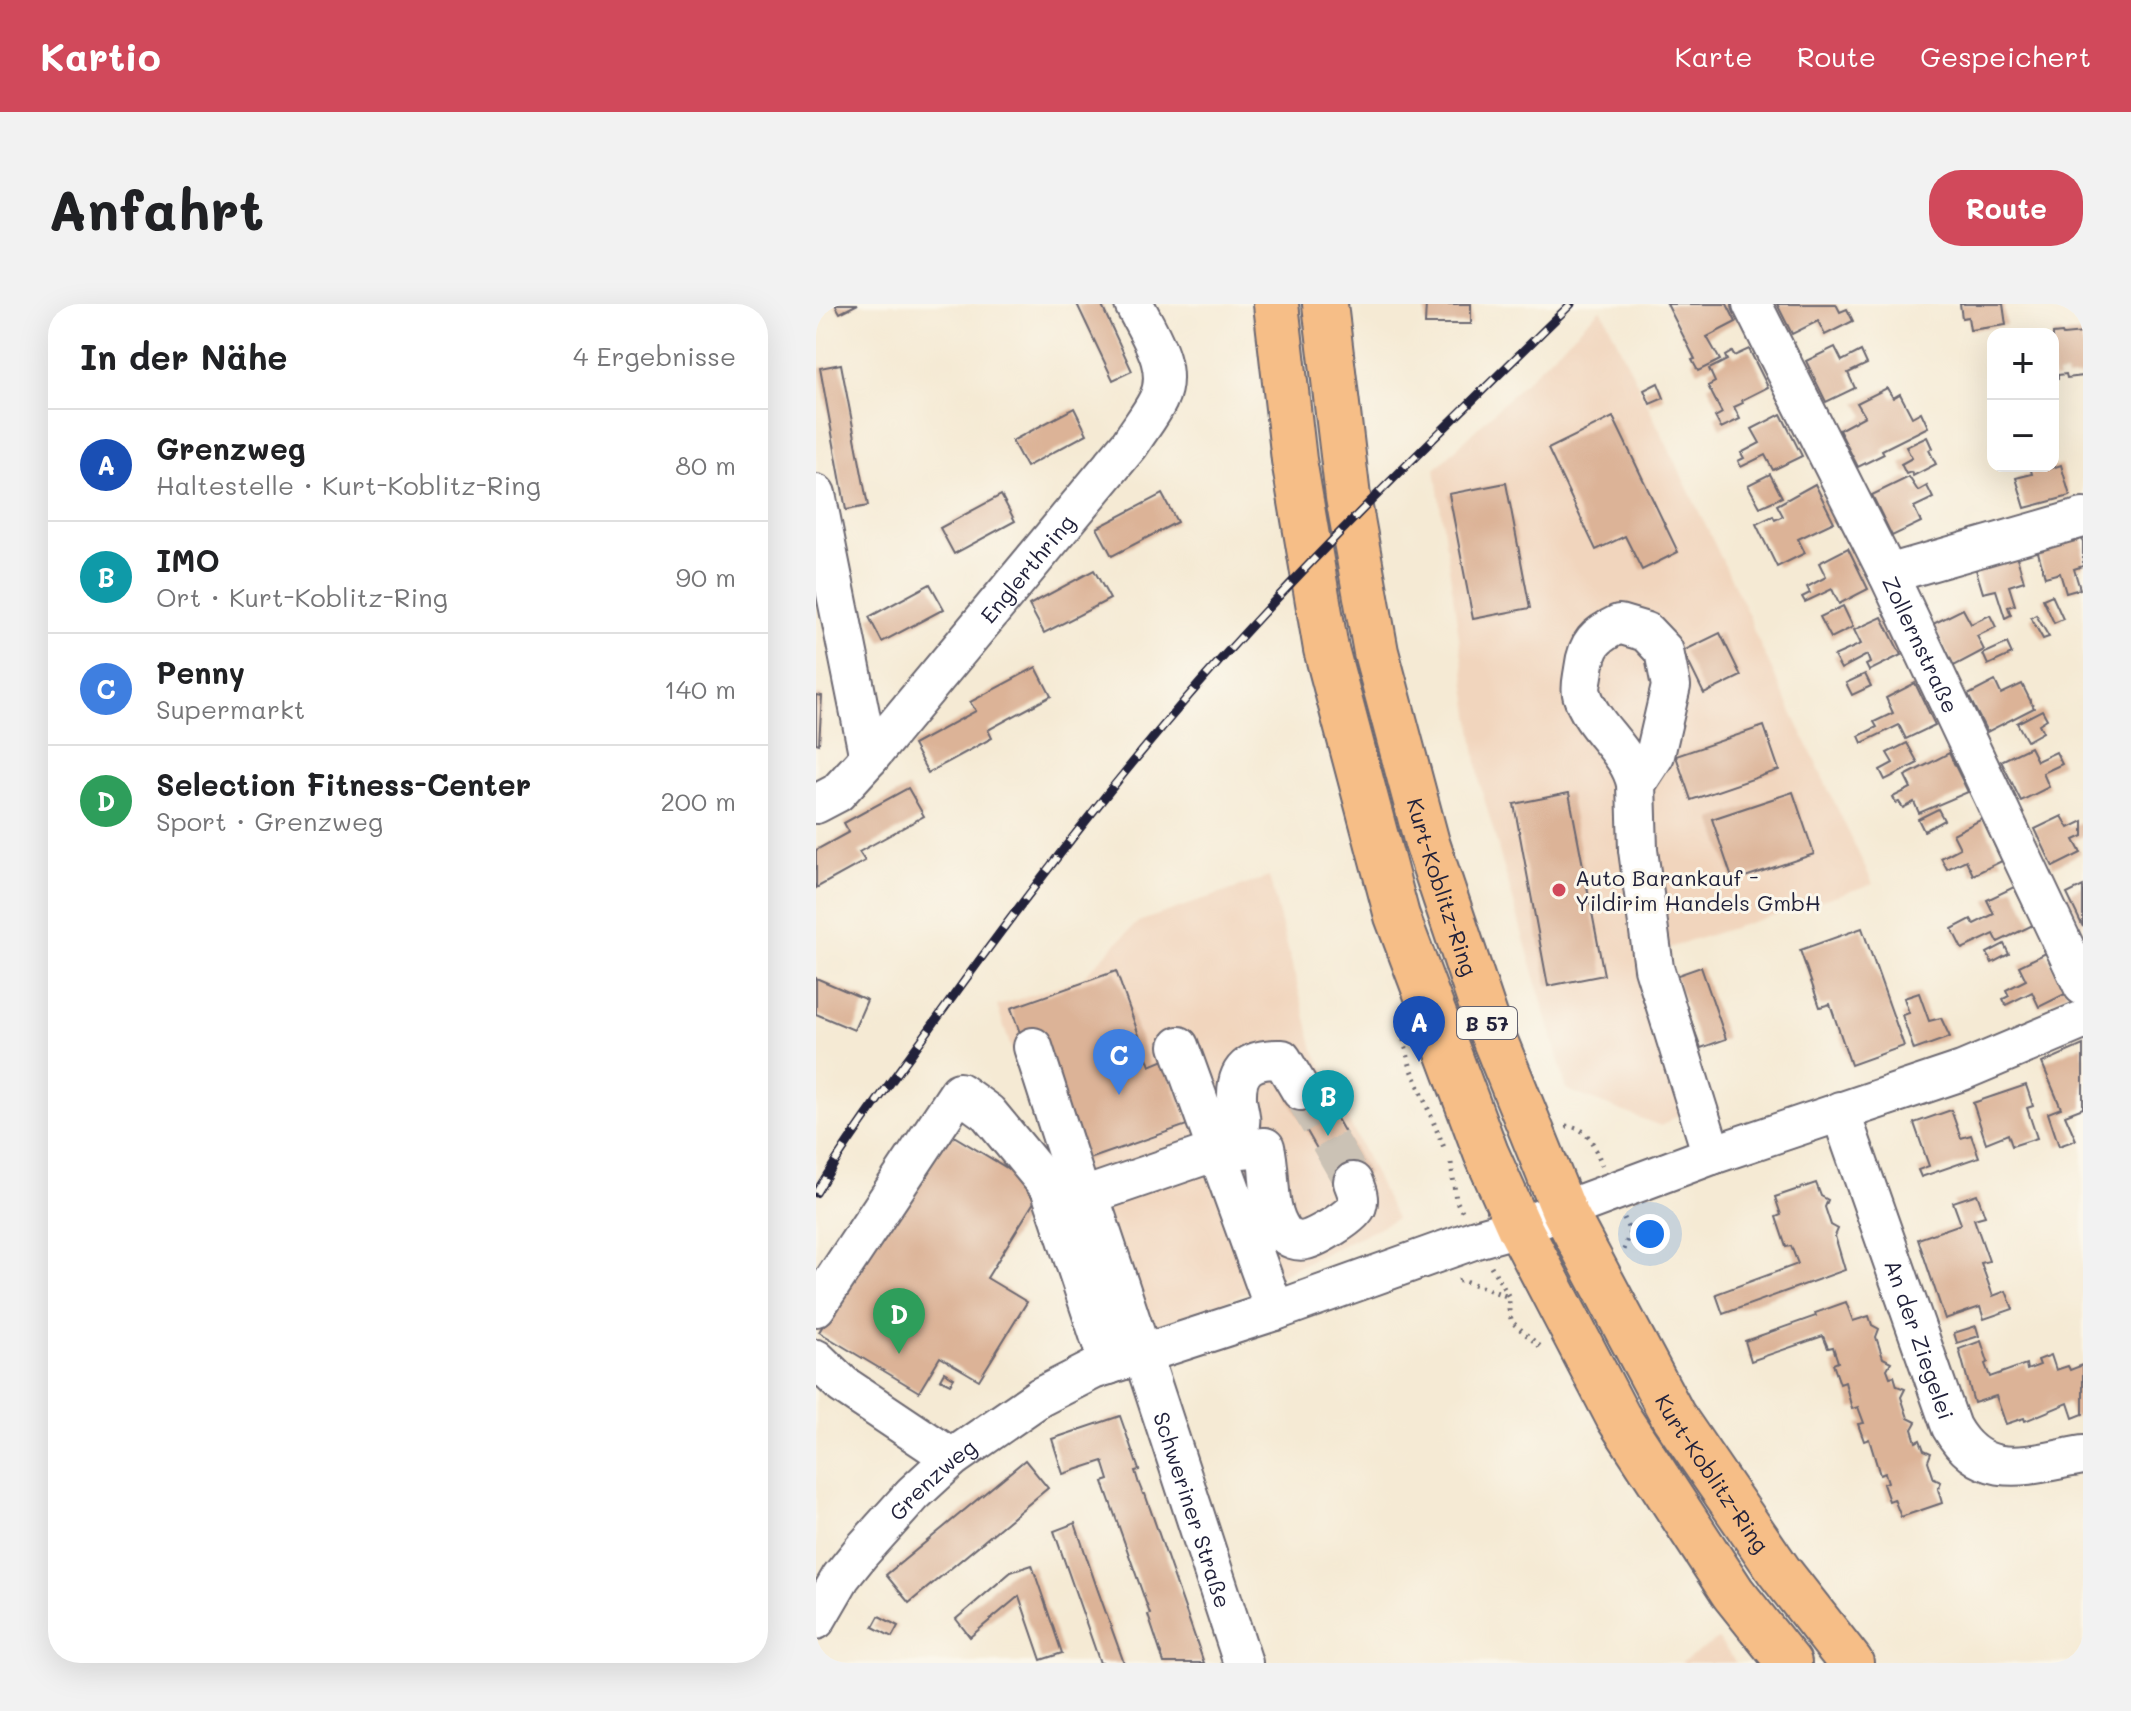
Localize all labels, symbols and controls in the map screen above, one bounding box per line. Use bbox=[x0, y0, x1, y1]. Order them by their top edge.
text: Kartio bbox=[40, 31, 161, 81]
text: Karte bbox=[1674, 38, 1753, 74]
text: Route bbox=[1797, 38, 1876, 74]
text: Gespeichert bbox=[1920, 38, 2091, 74]
button: Route bbox=[1929, 170, 2083, 246]
text: Anfahrt bbox=[48, 172, 264, 245]
map controls bbox=[1987, 328, 2059, 472]
button: + bbox=[1987, 328, 2059, 400]
text: In der Nähe bbox=[80, 334, 288, 379]
text: 4 Ergebnisse bbox=[573, 339, 736, 373]
button: − bbox=[1987, 400, 2059, 472]
text: Grenzweg bbox=[156, 428, 306, 468]
text: A bbox=[97, 448, 115, 482]
text: 80 m bbox=[675, 448, 736, 482]
text: Haltestelle · Kurt-Koblitz-Ring bbox=[156, 468, 541, 502]
street label: Englerthring bbox=[973, 508, 1080, 628]
text: IMO bbox=[156, 540, 220, 580]
text: B bbox=[97, 560, 115, 594]
text: 90 m bbox=[676, 560, 736, 594]
street label: Zollernstraße bbox=[1876, 571, 1966, 718]
text: Ort · Kurt-Koblitz-Ring bbox=[156, 580, 448, 614]
text: Penny bbox=[156, 652, 245, 692]
text: C bbox=[96, 672, 116, 706]
text: 140 m bbox=[664, 672, 736, 706]
text: Supermarkt bbox=[156, 692, 305, 726]
text: Selection Fitness-Center bbox=[156, 764, 531, 804]
text: D bbox=[97, 784, 115, 818]
text: 200 m bbox=[660, 784, 736, 818]
street label: Kurt-Koblitz-Ring bbox=[1401, 795, 1485, 979]
text: Sport · Grenzweg bbox=[156, 804, 383, 838]
place label: Auto Barankauf - Yildirim Handels GmbH bbox=[1575, 863, 1821, 917]
marker: Auto Barankauf - Yildirim Handels GmbH bbox=[1550, 881, 1568, 899]
pin: A bbox=[1393, 996, 1445, 1062]
road number: B 57 bbox=[1457, 1007, 1517, 1039]
pin: C bbox=[1093, 1029, 1145, 1095]
pin: B bbox=[1302, 1070, 1354, 1136]
your location bbox=[1630, 1214, 1670, 1254]
street label: An der Ziegelei bbox=[1879, 1255, 1962, 1423]
pin: D bbox=[873, 1288, 925, 1354]
street label: Kurt-Koblitz-Ring bbox=[1649, 1389, 1776, 1558]
street label: Schweriner Straße bbox=[1148, 1408, 1238, 1611]
street label: Grenzweg bbox=[882, 1431, 981, 1526]

